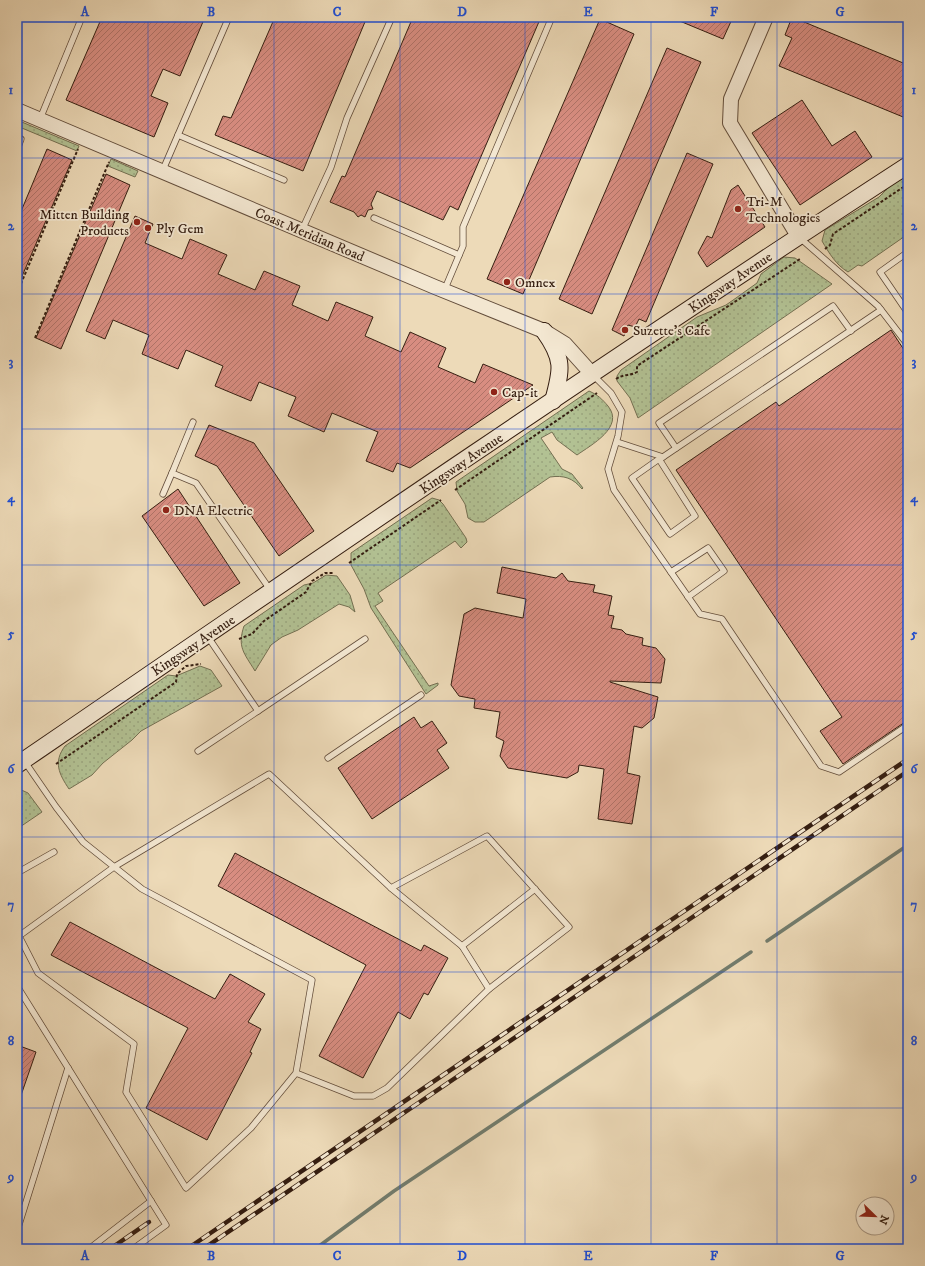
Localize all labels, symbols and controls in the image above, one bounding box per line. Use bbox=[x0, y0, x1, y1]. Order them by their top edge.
text: A bbox=[80, 4, 90, 20]
text: B bbox=[207, 4, 215, 20]
text: C bbox=[333, 4, 342, 20]
text: D bbox=[457, 4, 467, 20]
text: E bbox=[583, 4, 593, 20]
text: F bbox=[710, 4, 719, 20]
text: G bbox=[835, 4, 845, 20]
text: 1 bbox=[9, 82, 14, 98]
text: 1 bbox=[912, 82, 917, 98]
place label: Tri-M Technologies bbox=[746, 193, 821, 227]
street label: Coast Meridian Road bbox=[252, 204, 367, 266]
marker: Tri-M Technologies bbox=[733, 204, 743, 214]
place label: Mitten Building Products bbox=[39, 206, 129, 240]
marker: Mitten Building Products bbox=[132, 217, 142, 227]
text: 2 bbox=[8, 218, 15, 234]
text: 2 bbox=[911, 218, 918, 234]
place label: Ply Gem bbox=[156, 220, 204, 238]
marker: Ply Gem bbox=[143, 223, 153, 233]
street label: Kingsway Avenue bbox=[685, 248, 776, 317]
place label: Omnex bbox=[515, 274, 556, 292]
marker: Omnex bbox=[502, 277, 512, 287]
place label: Suzette's Cafe bbox=[633, 322, 710, 340]
marker: Suzette's Cafe bbox=[620, 325, 630, 335]
text: 3 bbox=[9, 354, 14, 370]
text: 3 bbox=[912, 354, 917, 370]
place label: Cap-it bbox=[502, 384, 539, 402]
marker: Cap-it bbox=[489, 387, 499, 397]
street label: Kingsway Avenue bbox=[416, 429, 507, 498]
text: 4 bbox=[6, 490, 15, 507]
text: 4 bbox=[909, 490, 918, 507]
place label: DNA Electric bbox=[174, 502, 253, 520]
marker: DNA Electric bbox=[161, 505, 171, 515]
street label: Kingsway Avenue bbox=[148, 611, 239, 680]
text: 5 bbox=[7, 626, 15, 642]
text: 5 bbox=[910, 626, 918, 642]
text: 6 bbox=[8, 761, 16, 777]
text: 6 bbox=[911, 761, 919, 777]
text: 7 bbox=[8, 897, 15, 913]
text: 7 bbox=[911, 897, 918, 913]
text: 8 bbox=[8, 1033, 15, 1049]
text: 8 bbox=[911, 1033, 918, 1049]
text: 9 bbox=[7, 1169, 14, 1185]
text: 9 bbox=[910, 1169, 917, 1185]
north arrow bbox=[855, 1196, 895, 1236]
text: N bbox=[875, 1213, 891, 1226]
text: A bbox=[80, 1248, 90, 1264]
text: B bbox=[207, 1248, 215, 1264]
text: C bbox=[333, 1248, 342, 1264]
text: D bbox=[457, 1248, 467, 1264]
text: E bbox=[583, 1248, 593, 1264]
text: F bbox=[710, 1248, 719, 1264]
text: G bbox=[835, 1248, 845, 1264]

